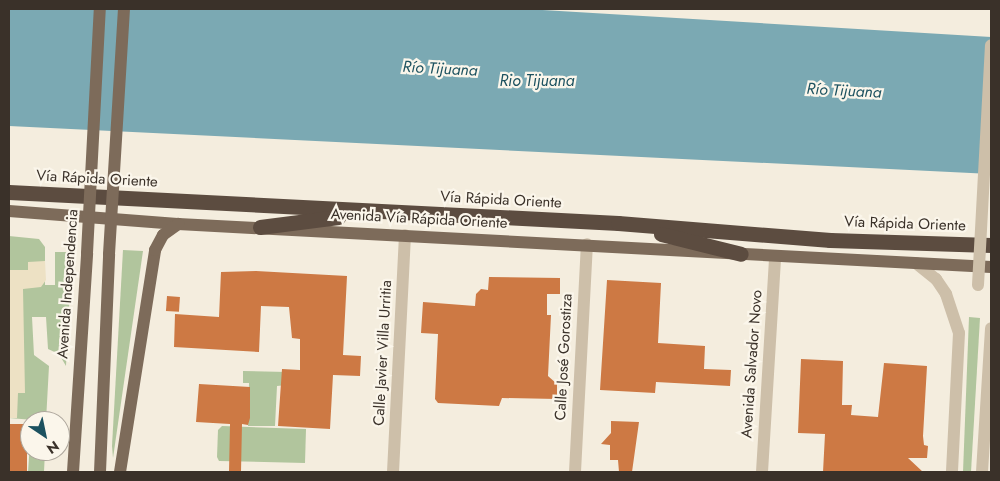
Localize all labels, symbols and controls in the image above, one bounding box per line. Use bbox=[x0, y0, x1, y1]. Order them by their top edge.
water label: Río Tijuana bbox=[402, 57, 478, 81]
water label: Rio Tijuana bbox=[499, 71, 575, 91]
water label: Río Tijuana bbox=[806, 79, 882, 103]
street label: Vía Rápida Oriente bbox=[36, 167, 158, 191]
street label: Vía Rápida Oriente bbox=[440, 188, 562, 212]
street label: Avenida Vía Rápida Oriente bbox=[330, 205, 508, 233]
street label: Avenida Independencia bbox=[54, 209, 82, 359]
street label: Vía Rápida Oriente bbox=[844, 213, 966, 235]
street label: Calle Javier Villa Urritia bbox=[370, 280, 396, 426]
street label: Avenida Salvador Novo bbox=[738, 289, 766, 439]
street label: Calle José Gorostiza bbox=[552, 293, 576, 421]
north arrow bbox=[20, 411, 70, 461]
text: N bbox=[43, 436, 63, 459]

